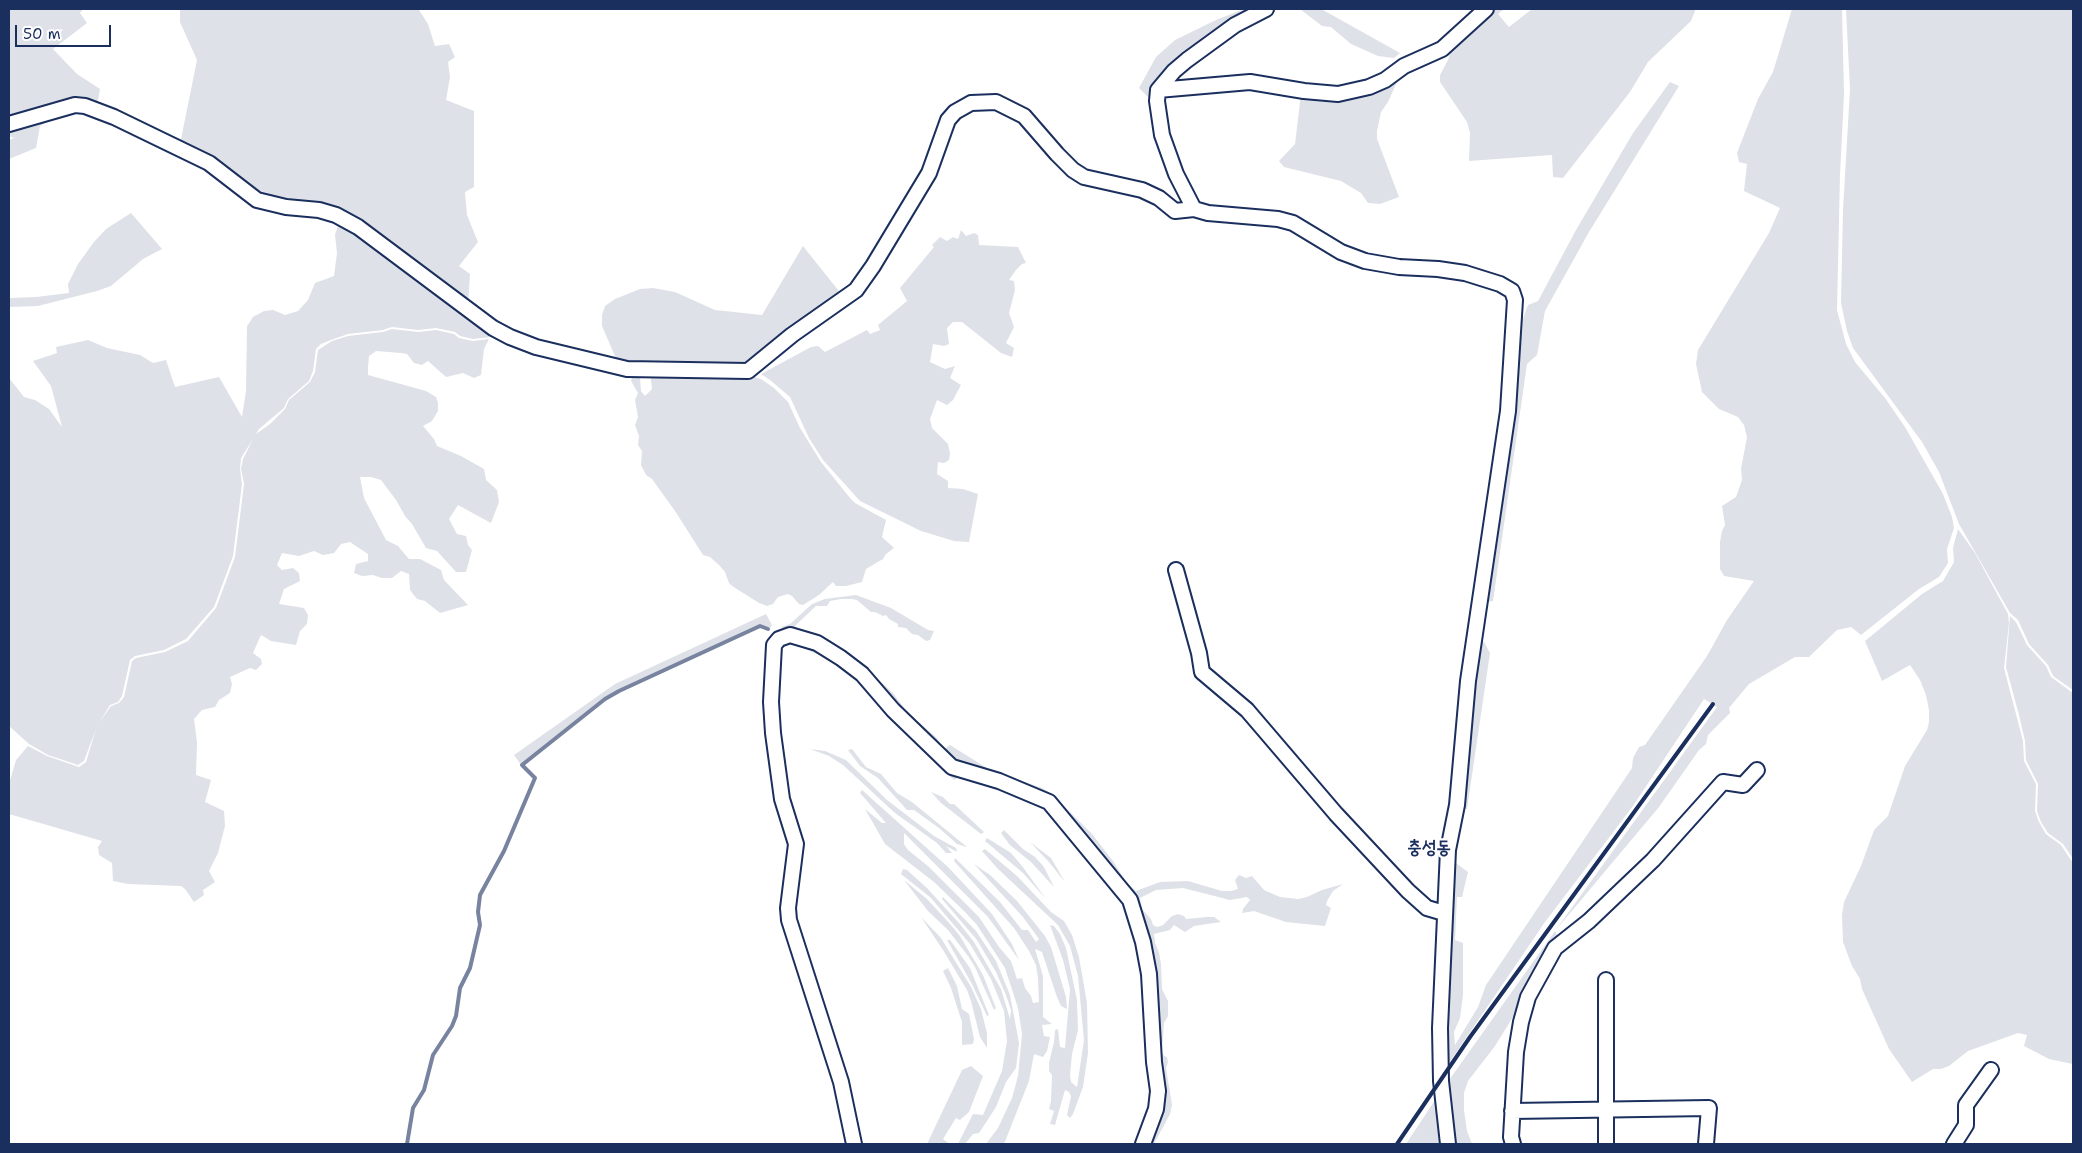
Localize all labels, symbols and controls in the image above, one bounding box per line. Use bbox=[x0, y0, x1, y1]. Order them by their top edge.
scale bar bbox=[18, 15, 114, 47]
text: 50 m bbox=[23, 24, 61, 44]
district label: 충성동 bbox=[1407, 837, 1451, 859]

